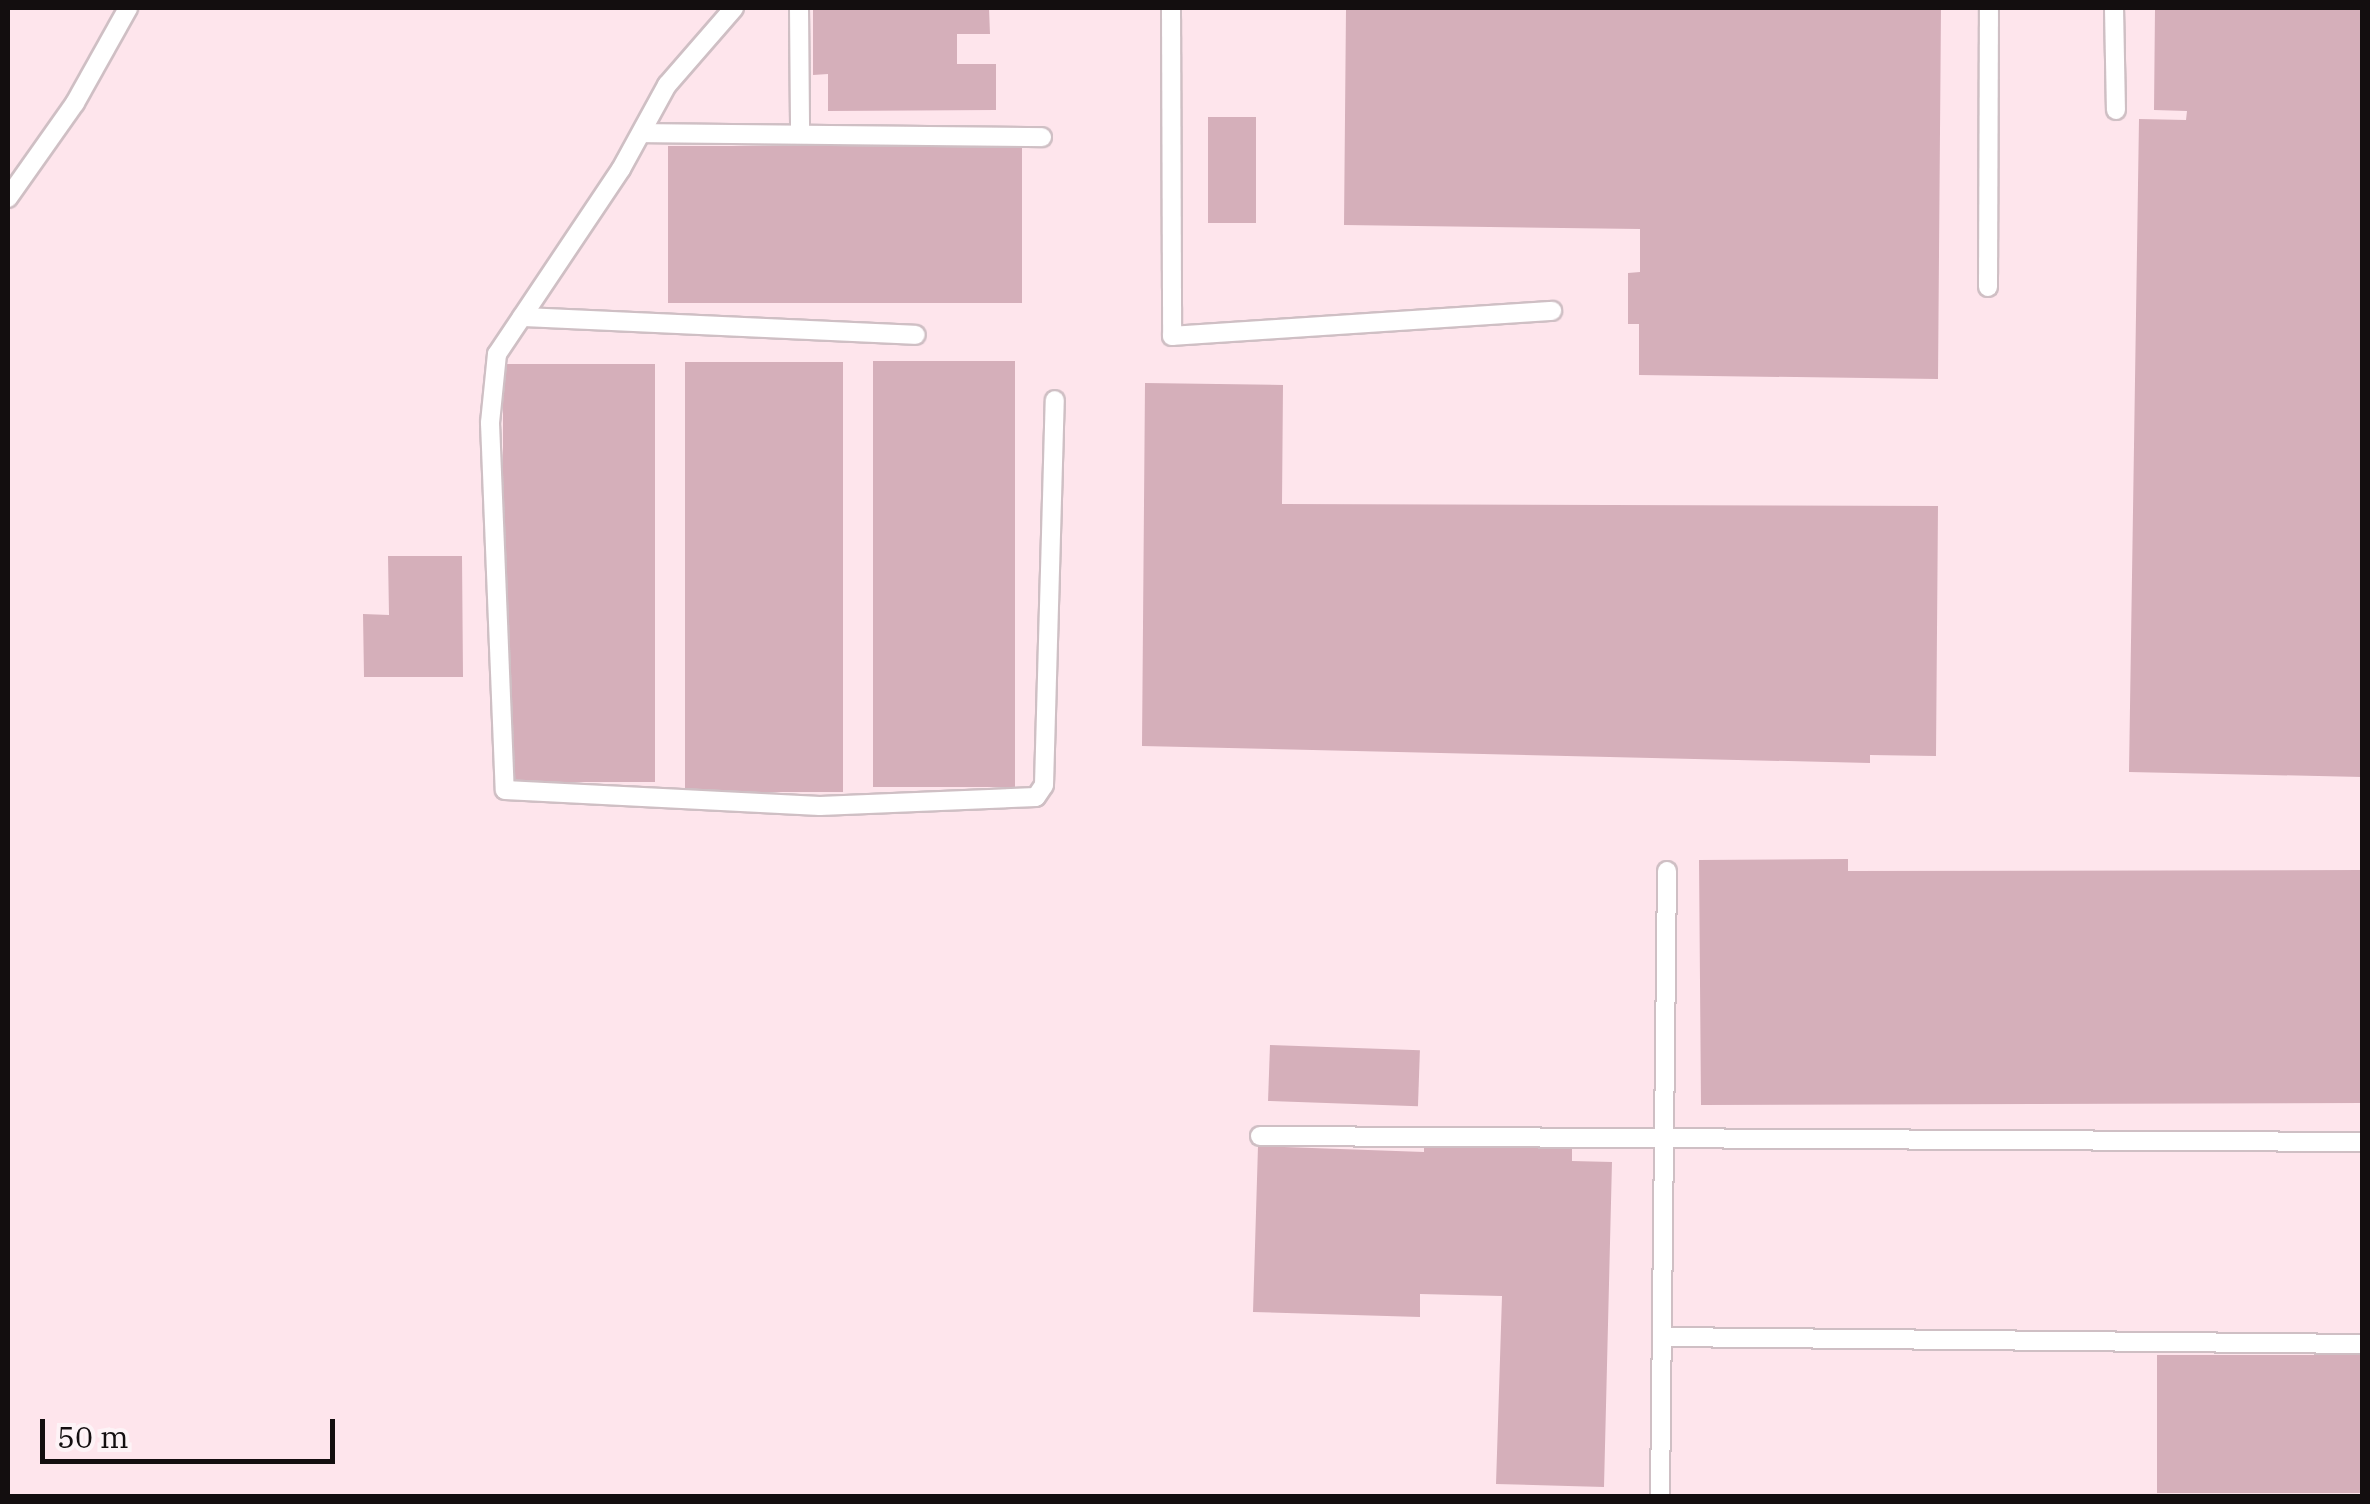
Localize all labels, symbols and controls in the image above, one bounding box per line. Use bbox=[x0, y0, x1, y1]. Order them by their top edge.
scale bar bbox=[45, 1399, 340, 1461]
text: 50 m bbox=[57, 1417, 129, 1456]

